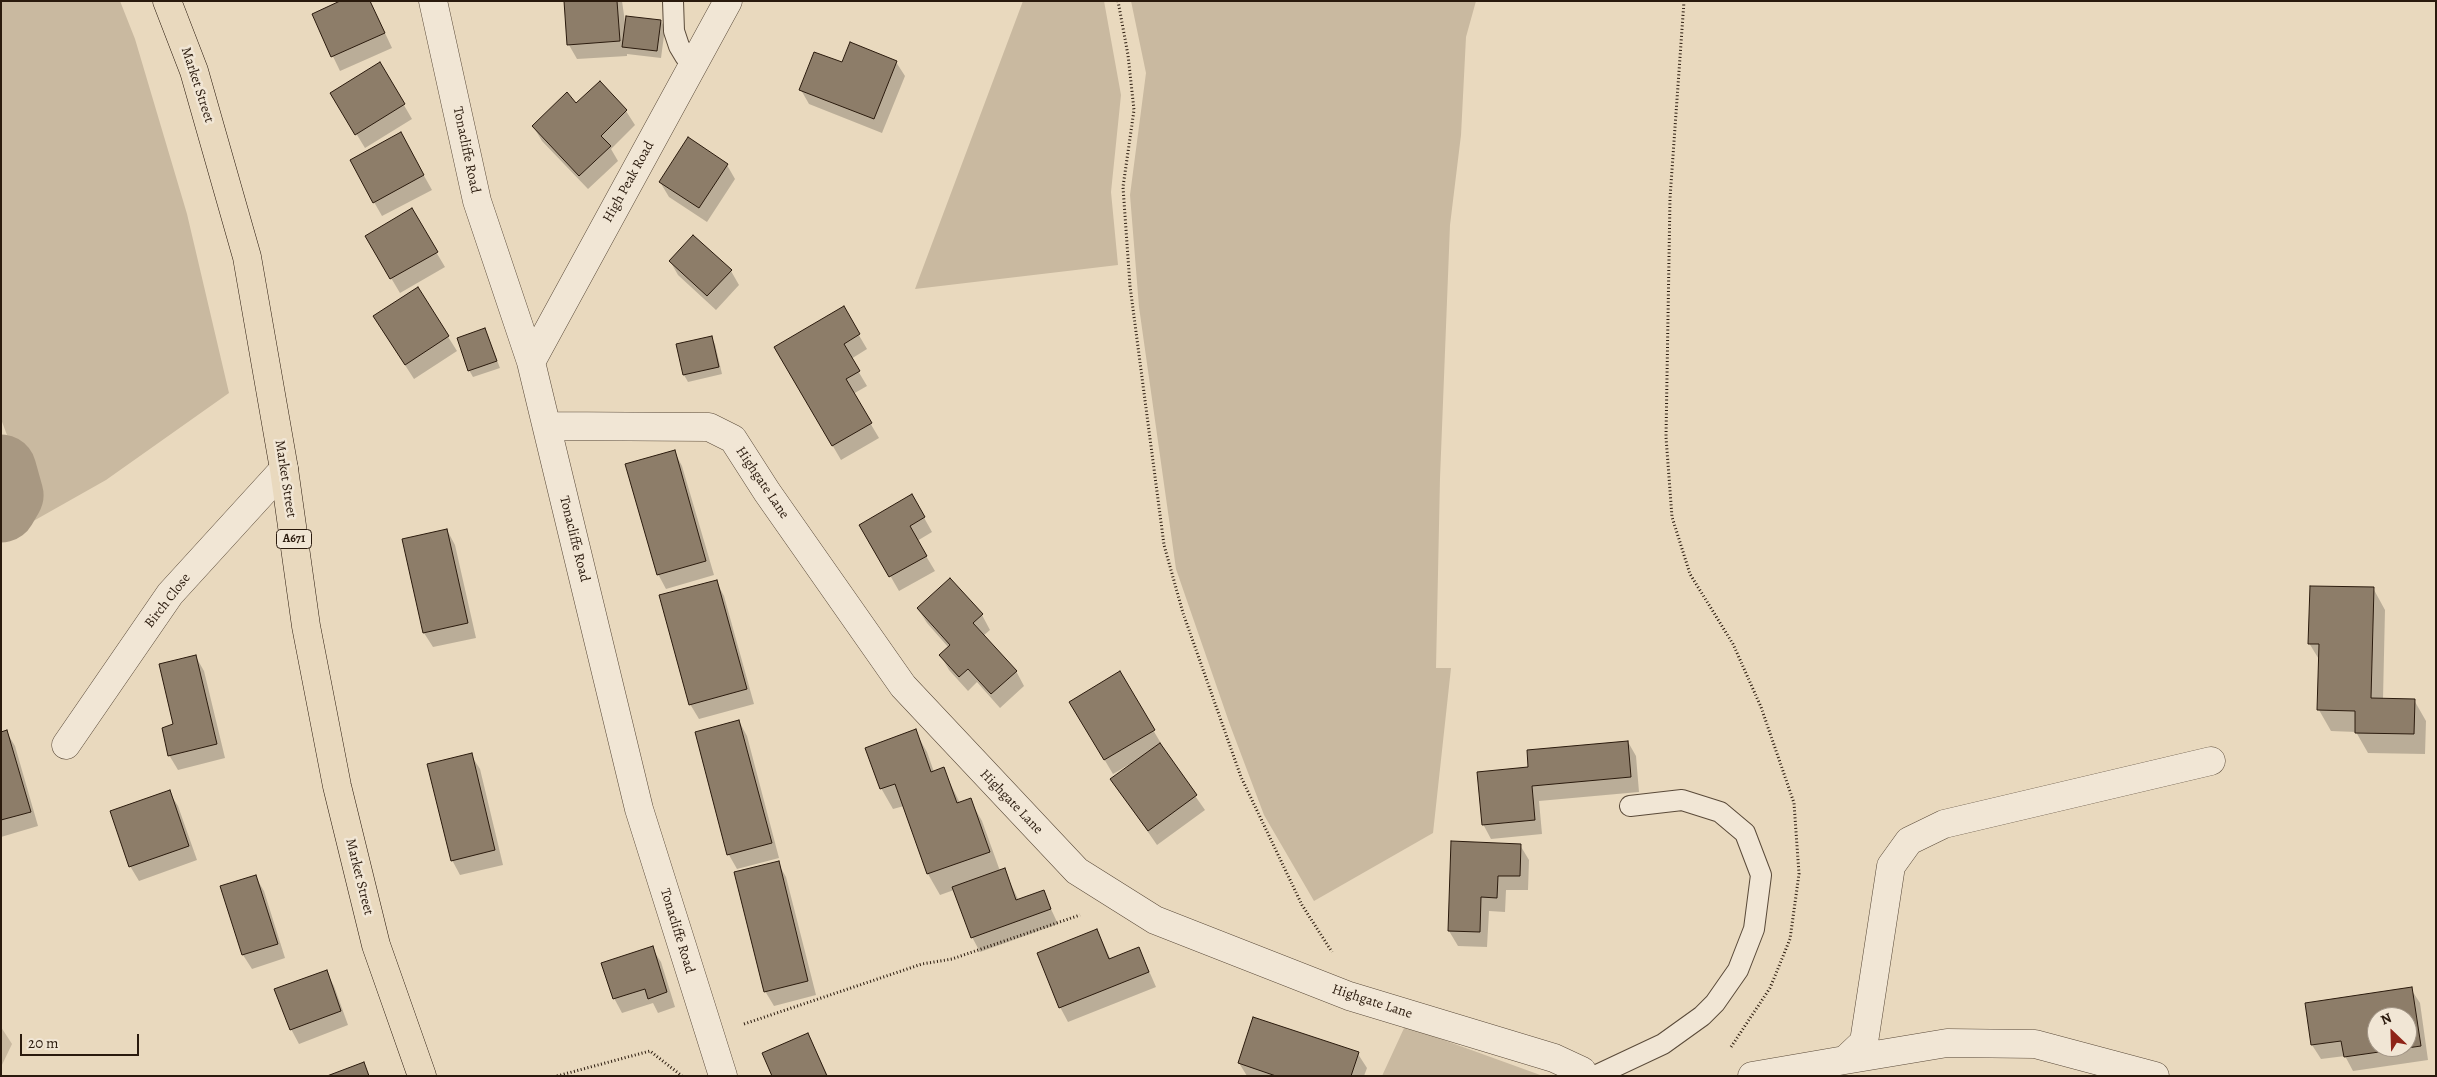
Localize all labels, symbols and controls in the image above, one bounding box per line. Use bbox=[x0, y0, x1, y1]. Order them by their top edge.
street label: Market Street bbox=[177, 45, 217, 125]
street label: Tonacliffe Road bbox=[449, 105, 483, 195]
street label: High Peak Road bbox=[600, 138, 658, 226]
street label: Market Street bbox=[271, 439, 299, 519]
street label: Highgate Lane bbox=[732, 444, 792, 522]
street label: Tonacliffe Road bbox=[555, 494, 593, 584]
road number: A671 bbox=[276, 530, 312, 548]
street label: Birch Close bbox=[141, 570, 195, 632]
street label: Highgate Lane bbox=[976, 766, 1046, 838]
street label: Market Street bbox=[341, 837, 377, 917]
street label: Tonacliffe Road bbox=[656, 886, 698, 976]
street label: Highgate Lane bbox=[1330, 981, 1414, 1023]
north arrow bbox=[2367, 1007, 2417, 1057]
text: N bbox=[2378, 1008, 2395, 1030]
scale bar bbox=[22, 1024, 141, 1056]
text: 20 m bbox=[28, 1033, 59, 1053]

